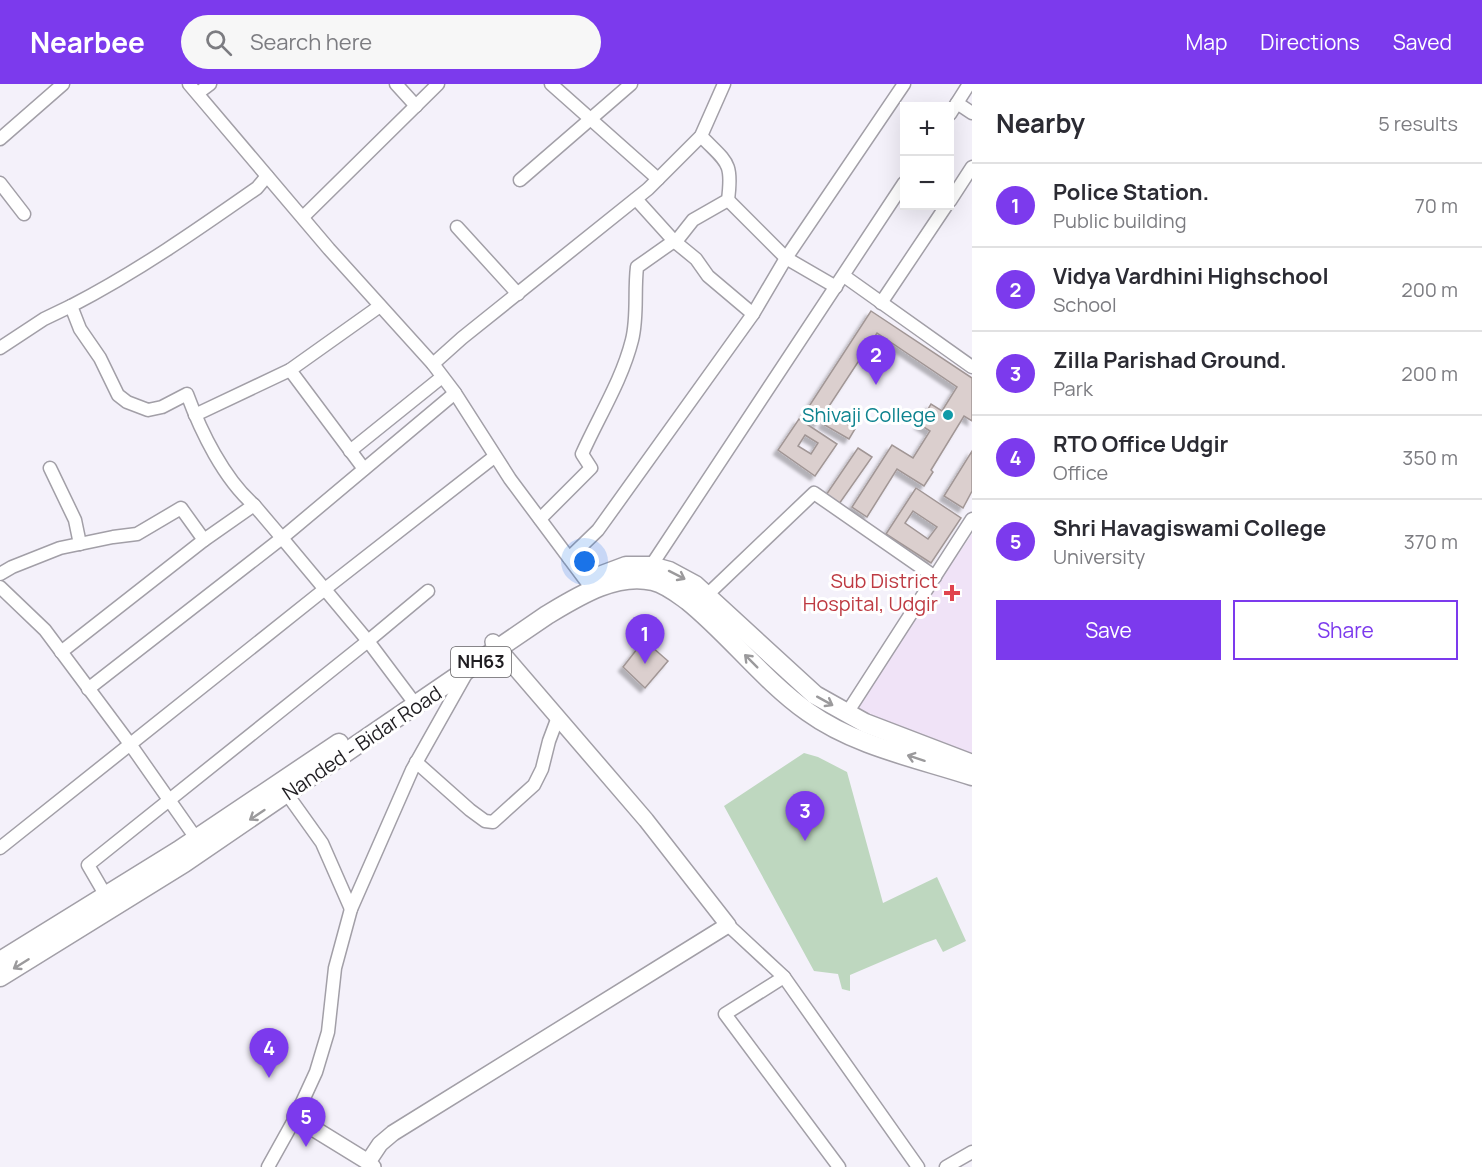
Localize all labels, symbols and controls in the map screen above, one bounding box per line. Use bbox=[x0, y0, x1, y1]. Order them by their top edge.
search box bbox=[181, 15, 601, 69]
text: Nearbee bbox=[30, 23, 145, 61]
icon: search bbox=[202, 26, 235, 59]
text: Search here bbox=[250, 27, 372, 57]
text: Map bbox=[1186, 28, 1227, 56]
text: Directions bbox=[1260, 28, 1360, 56]
text: Saved bbox=[1393, 28, 1452, 56]
map controls bbox=[900, 102, 954, 210]
button: + bbox=[900, 102, 954, 156]
text: Nearby bbox=[996, 105, 1085, 141]
text: 5 results bbox=[1378, 110, 1458, 137]
button: − bbox=[900, 156, 954, 210]
text: Police Station. bbox=[1053, 177, 1209, 207]
text: 1 bbox=[1011, 192, 1020, 219]
text: 70 m bbox=[1415, 192, 1458, 219]
text: Public building bbox=[1053, 207, 1187, 234]
text: Vidya Vardhini Highschool bbox=[1053, 261, 1329, 291]
text: 2 bbox=[1010, 276, 1021, 303]
text: 200 m bbox=[1401, 276, 1458, 303]
text: School bbox=[1053, 291, 1117, 318]
pin: 2 bbox=[856, 336, 896, 385]
text: Zilla Parishad Ground. bbox=[1053, 345, 1287, 375]
text: 3 bbox=[1010, 360, 1021, 387]
text: 200 m bbox=[1401, 360, 1458, 387]
text: Park bbox=[1053, 375, 1093, 402]
place label: Shivaji College bbox=[802, 401, 936, 428]
marker: Shivaji College bbox=[941, 408, 955, 422]
text: RTO Office Udgir bbox=[1053, 429, 1228, 459]
text: 4 bbox=[1009, 444, 1022, 471]
text: 350 m bbox=[1402, 444, 1458, 471]
text: Office bbox=[1053, 459, 1108, 486]
text: Shri Havagiswami College bbox=[1053, 513, 1326, 543]
text: 5 bbox=[1010, 528, 1021, 555]
text: 370 m bbox=[1404, 528, 1458, 555]
text: University bbox=[1053, 543, 1145, 570]
your location bbox=[570, 547, 599, 576]
place label: Sub District Hospital, Udgir bbox=[803, 567, 938, 617]
one-way arrow bbox=[667, 570, 685, 581]
marker: Sub District Hospital, Udgir bbox=[943, 584, 961, 602]
button: Save bbox=[996, 600, 1221, 660]
button: Share bbox=[1233, 600, 1458, 660]
pin: 1 bbox=[626, 614, 664, 664]
road number: NH63 bbox=[451, 647, 511, 677]
one-way arrow bbox=[744, 653, 759, 668]
street label: Nanded - Bidar Road bbox=[277, 679, 447, 806]
one-way arrow bbox=[816, 695, 833, 707]
one-way arrow bbox=[907, 752, 926, 763]
pin: 3 bbox=[786, 792, 824, 841]
one-way arrow bbox=[249, 809, 266, 821]
one-way arrow bbox=[13, 959, 30, 971]
pin: 4 bbox=[250, 1028, 288, 1078]
pin: 5 bbox=[286, 1098, 326, 1147]

